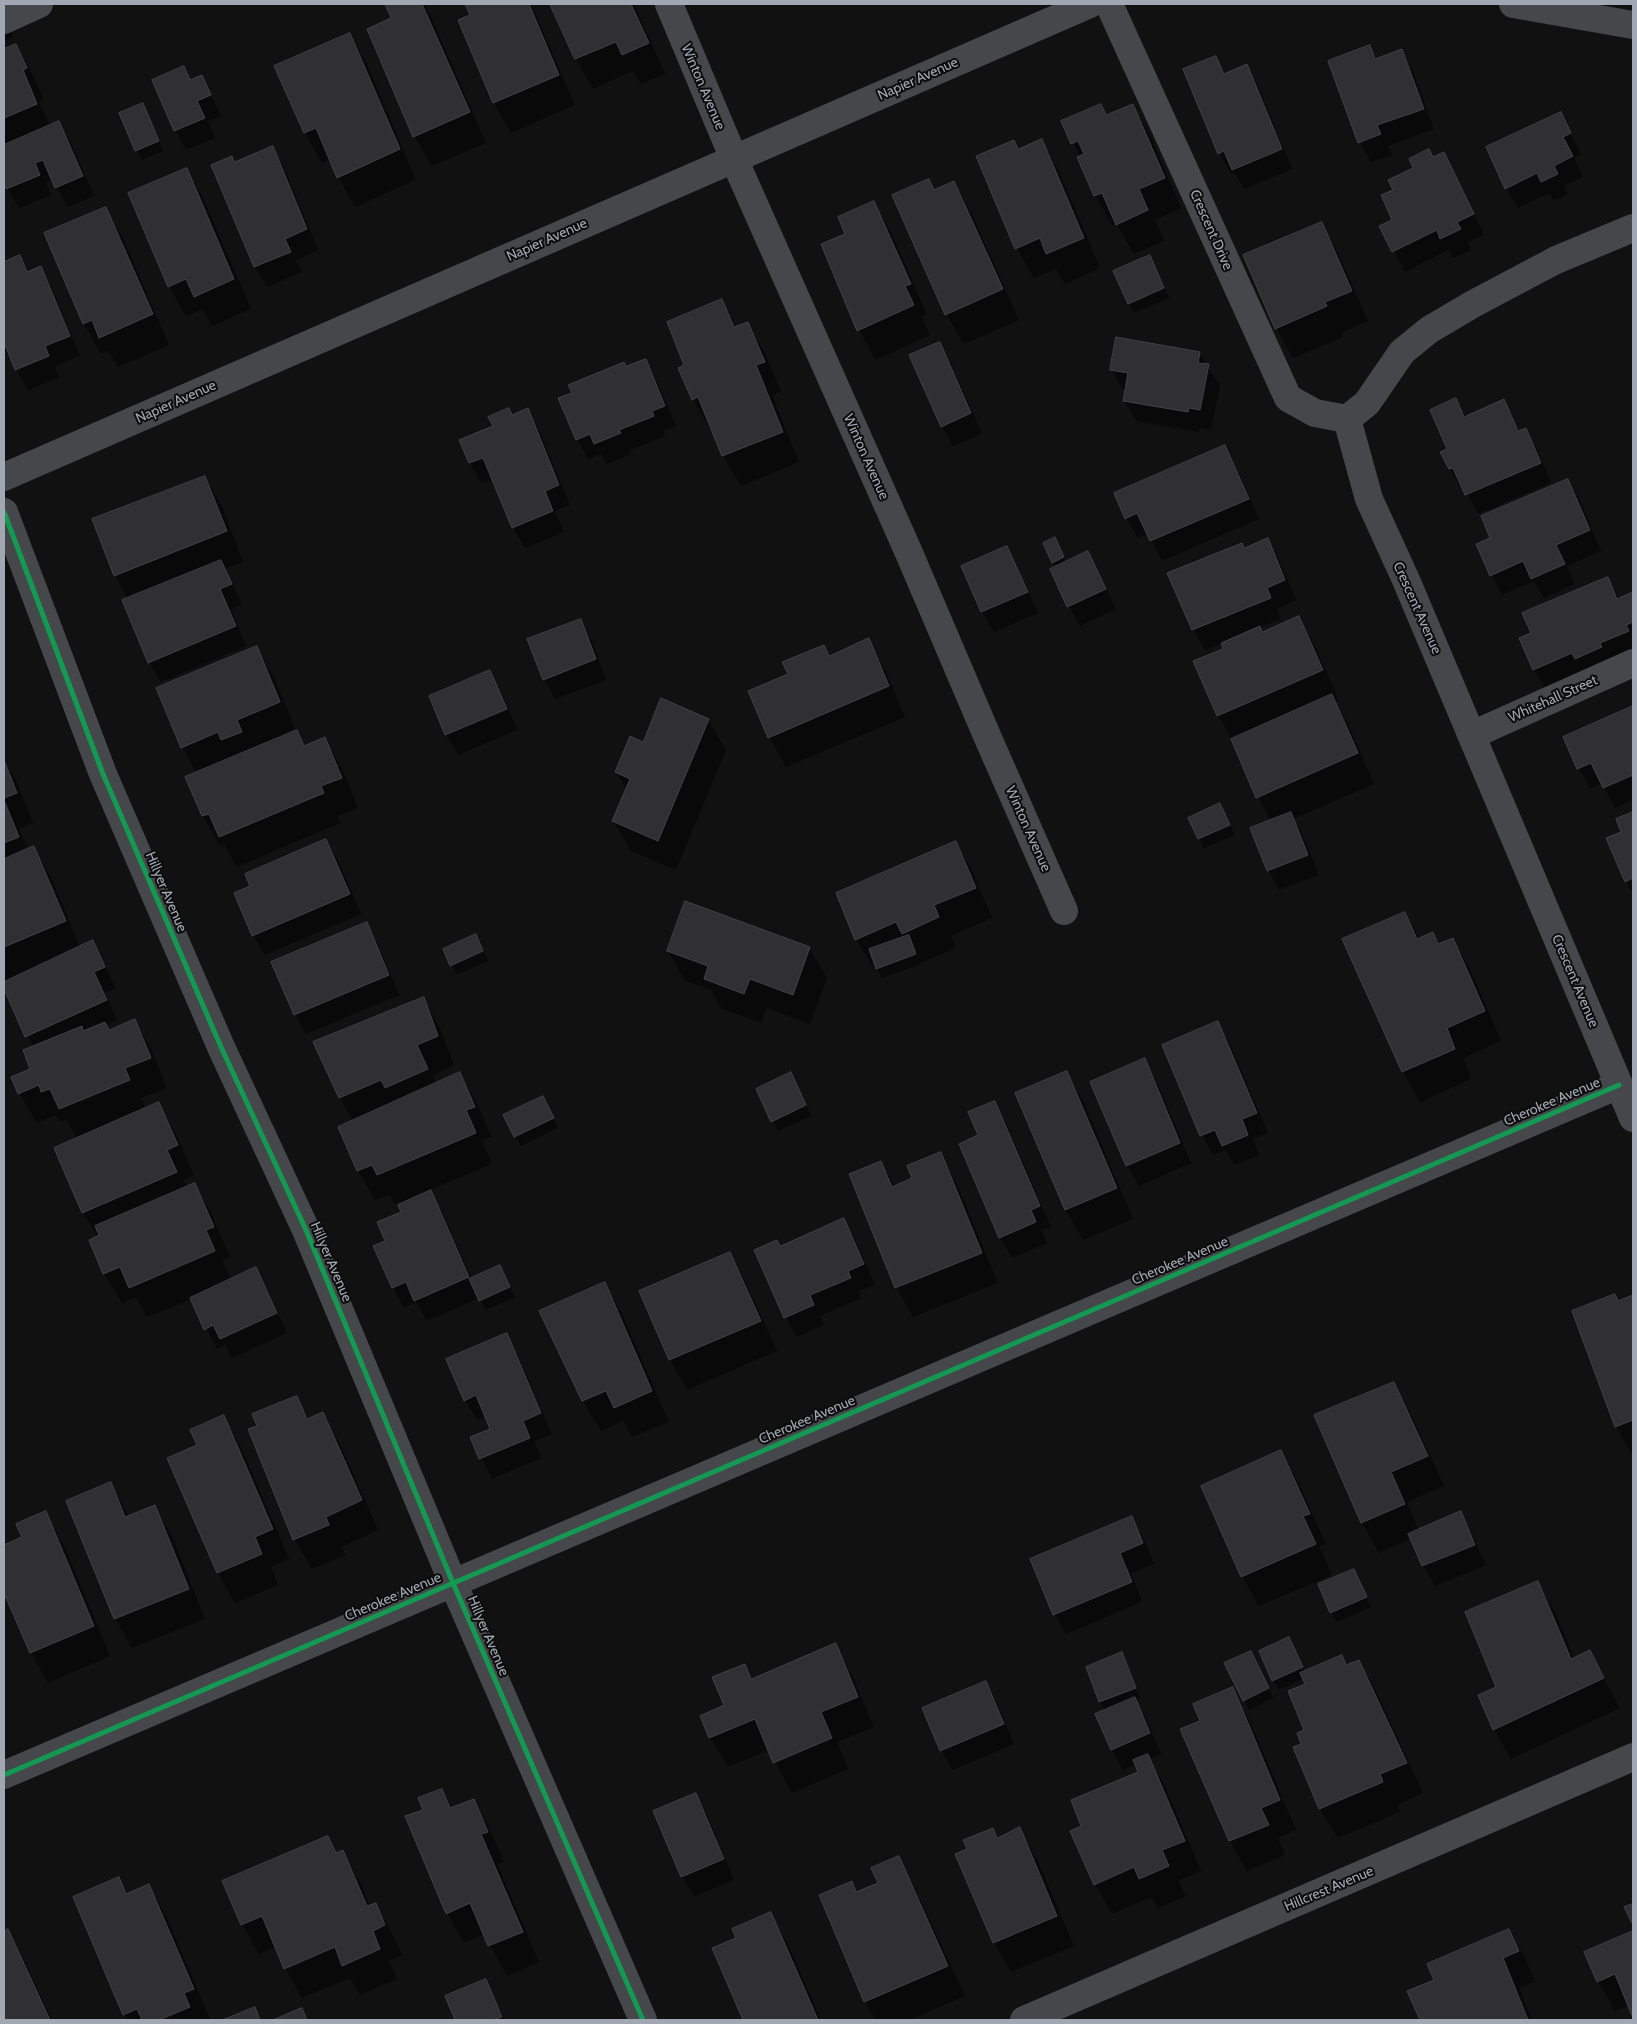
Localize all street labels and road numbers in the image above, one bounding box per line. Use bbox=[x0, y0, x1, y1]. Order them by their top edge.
street label: Winton Avenue bbox=[677, 42, 729, 132]
street label: Napier Avenue bbox=[875, 54, 961, 104]
street label: Crescent Drive bbox=[1186, 187, 1236, 273]
street label: Napier Avenue bbox=[504, 215, 590, 265]
street label: Napier Avenue bbox=[133, 377, 219, 427]
street label: Winton Avenue bbox=[840, 412, 892, 502]
street label: Crescent Avenue bbox=[1389, 559, 1445, 657]
street label: Whitehall Street bbox=[1506, 672, 1600, 726]
street label: Winton Avenue bbox=[1002, 784, 1054, 874]
street label: Hillyer Avenue bbox=[142, 849, 190, 935]
street label: Crescent Avenue bbox=[1548, 932, 1602, 1030]
street label: Cherokee Avenue bbox=[1501, 1074, 1603, 1130]
street label: Hillyer Avenue bbox=[307, 1219, 355, 1305]
street label: Cherokee Avenue bbox=[1129, 1233, 1231, 1289]
street label: Cherokee Avenue bbox=[756, 1392, 858, 1448]
street label: Cherokee Avenue bbox=[342, 1569, 444, 1625]
street label: Hillyer Avenue bbox=[464, 1593, 512, 1679]
street label: Hillcrest Avenue bbox=[1282, 1863, 1376, 1915]

